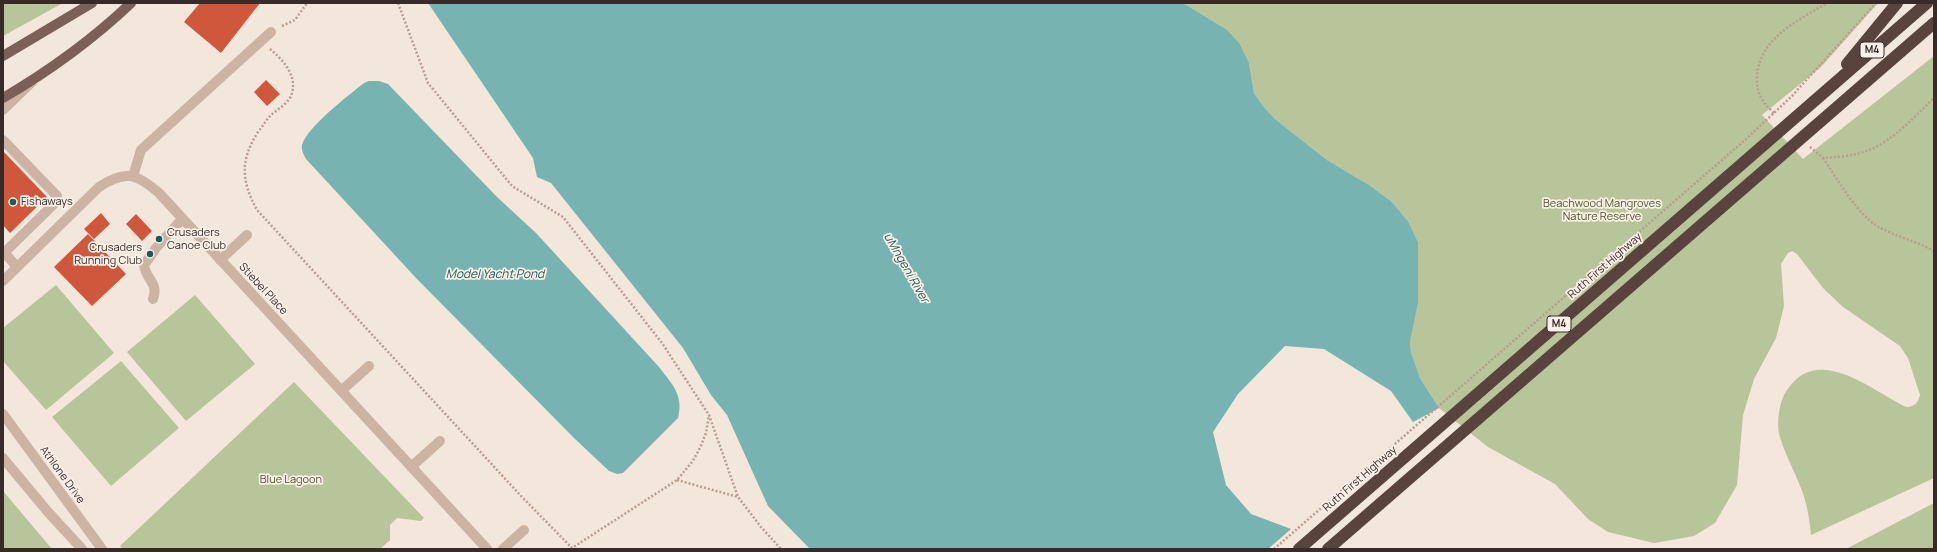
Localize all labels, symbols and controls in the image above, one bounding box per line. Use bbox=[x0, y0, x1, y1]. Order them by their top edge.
road number: M4 bbox=[1860, 42, 1884, 58]
place label: Fishaways bbox=[21, 195, 73, 209]
marker: Fishaways bbox=[8, 197, 18, 207]
park label: Beachwood Mangroves Nature Reserve bbox=[1543, 197, 1661, 223]
place label: Crusaders Canoe Club bbox=[167, 226, 226, 252]
street label: Ruth First Highway bbox=[1565, 230, 1645, 302]
water label: uMngeni River bbox=[880, 231, 932, 305]
marker: Crusaders Canoe Club bbox=[154, 234, 164, 244]
place label: Crusaders Running Club bbox=[74, 241, 142, 267]
marker: Crusaders Running Club bbox=[145, 249, 155, 259]
street label: Stiebel Place bbox=[236, 261, 290, 317]
water label: Model Yacht Pond bbox=[446, 268, 544, 282]
road number: M4 bbox=[1547, 316, 1571, 332]
street label: Ruth First Highway bbox=[1320, 443, 1400, 515]
street label: Athlone Drive bbox=[37, 444, 87, 506]
park label: Blue Lagoon bbox=[260, 473, 322, 487]

